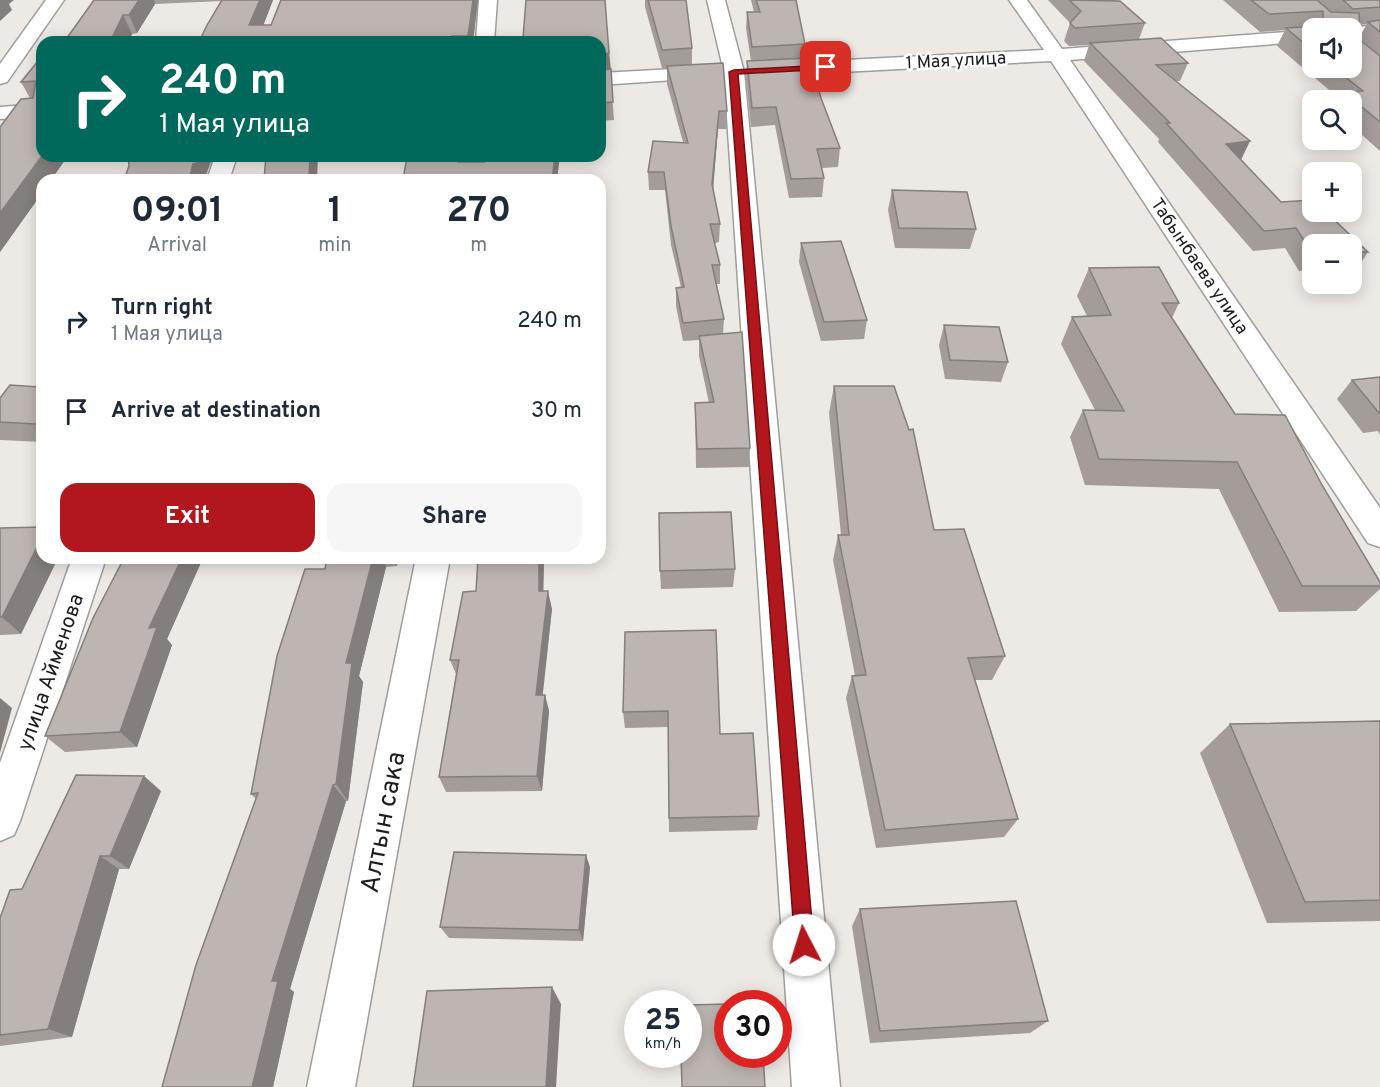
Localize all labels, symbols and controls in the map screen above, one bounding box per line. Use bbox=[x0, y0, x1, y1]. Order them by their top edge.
map controls bbox=[1302, 18, 1362, 294]
button: sound bbox=[1302, 18, 1362, 78]
pin bbox=[800, 41, 851, 92]
street label: 1 Мая улица bbox=[905, 47, 1007, 76]
icon: arrive bbox=[809, 50, 842, 83]
text: 240 m bbox=[159, 56, 287, 109]
icon: right bbox=[60, 60, 138, 138]
button: search bbox=[1302, 90, 1362, 150]
text: 1 Мая улица bbox=[159, 108, 310, 142]
button: + bbox=[1302, 162, 1362, 222]
text: 09:01 bbox=[131, 189, 223, 235]
text: 1 bbox=[328, 189, 342, 235]
text: 270 bbox=[446, 189, 511, 235]
street label: Табынбаева улица bbox=[1145, 194, 1253, 339]
text: Arrival bbox=[147, 233, 207, 259]
text: min bbox=[318, 233, 352, 259]
text: m bbox=[470, 233, 487, 259]
button: − bbox=[1302, 234, 1362, 294]
text: Turn right bbox=[111, 295, 213, 322]
icon: right bbox=[60, 305, 93, 338]
text: 240 m bbox=[517, 308, 582, 335]
text: 1 Мая улица bbox=[111, 322, 223, 348]
icon: arrive bbox=[60, 395, 93, 428]
text: Arrive at destination bbox=[111, 398, 321, 425]
text: 30 m bbox=[531, 398, 582, 425]
button: Exit bbox=[60, 483, 315, 552]
button: Share bbox=[327, 483, 582, 552]
street label: улица Айменова bbox=[12, 590, 91, 755]
street label: Алтын сака bbox=[355, 749, 414, 896]
position arrow bbox=[772, 913, 836, 977]
speed limit sign: 30 bbox=[714, 990, 792, 1068]
text: 25 bbox=[645, 1003, 681, 1040]
text: km/h bbox=[645, 1035, 681, 1054]

